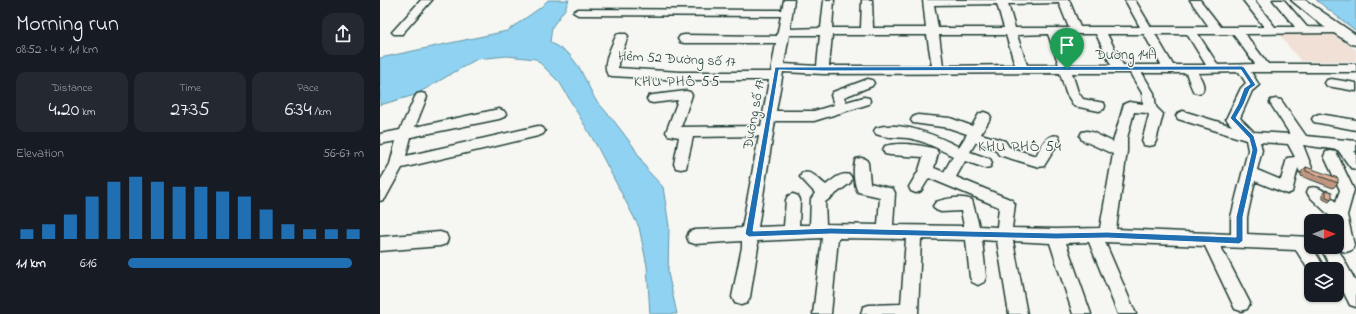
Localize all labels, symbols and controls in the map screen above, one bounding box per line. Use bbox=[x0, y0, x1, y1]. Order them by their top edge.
text: Morning run bbox=[16, 9, 119, 41]
button: share bbox=[322, 13, 364, 55]
pin bbox=[1050, 28, 1084, 69]
icon: arrive bbox=[1056, 34, 1078, 56]
text: 08:52 · 4 × 1.1 km bbox=[16, 40, 98, 59]
street label: Đường 14A bbox=[1094, 45, 1157, 67]
street label: Hẻm 52 Đường số 17 bbox=[618, 46, 736, 74]
district label: KHU PHỐ 55 bbox=[634, 71, 720, 93]
street label: Đường số 17 bbox=[738, 78, 772, 152]
text: Distance bbox=[52, 80, 92, 96]
text: Time bbox=[179, 80, 201, 96]
text: Pace bbox=[297, 80, 319, 96]
text: 4.20 bbox=[48, 96, 79, 125]
text: 27:35 bbox=[170, 96, 210, 125]
text: 6:34 bbox=[285, 96, 312, 125]
text: km bbox=[79, 104, 96, 120]
text: /km bbox=[312, 104, 331, 120]
district label: KHU PHỐ 54 bbox=[978, 136, 1062, 158]
text: Elevation bbox=[16, 144, 64, 163]
text: 56–67 m bbox=[323, 144, 364, 163]
north arrow bbox=[1304, 214, 1344, 254]
map controls bbox=[1304, 214, 1344, 302]
text: 1.1 km bbox=[16, 254, 46, 273]
text: 6:16 bbox=[80, 254, 97, 273]
button: layers bbox=[1304, 262, 1344, 302]

